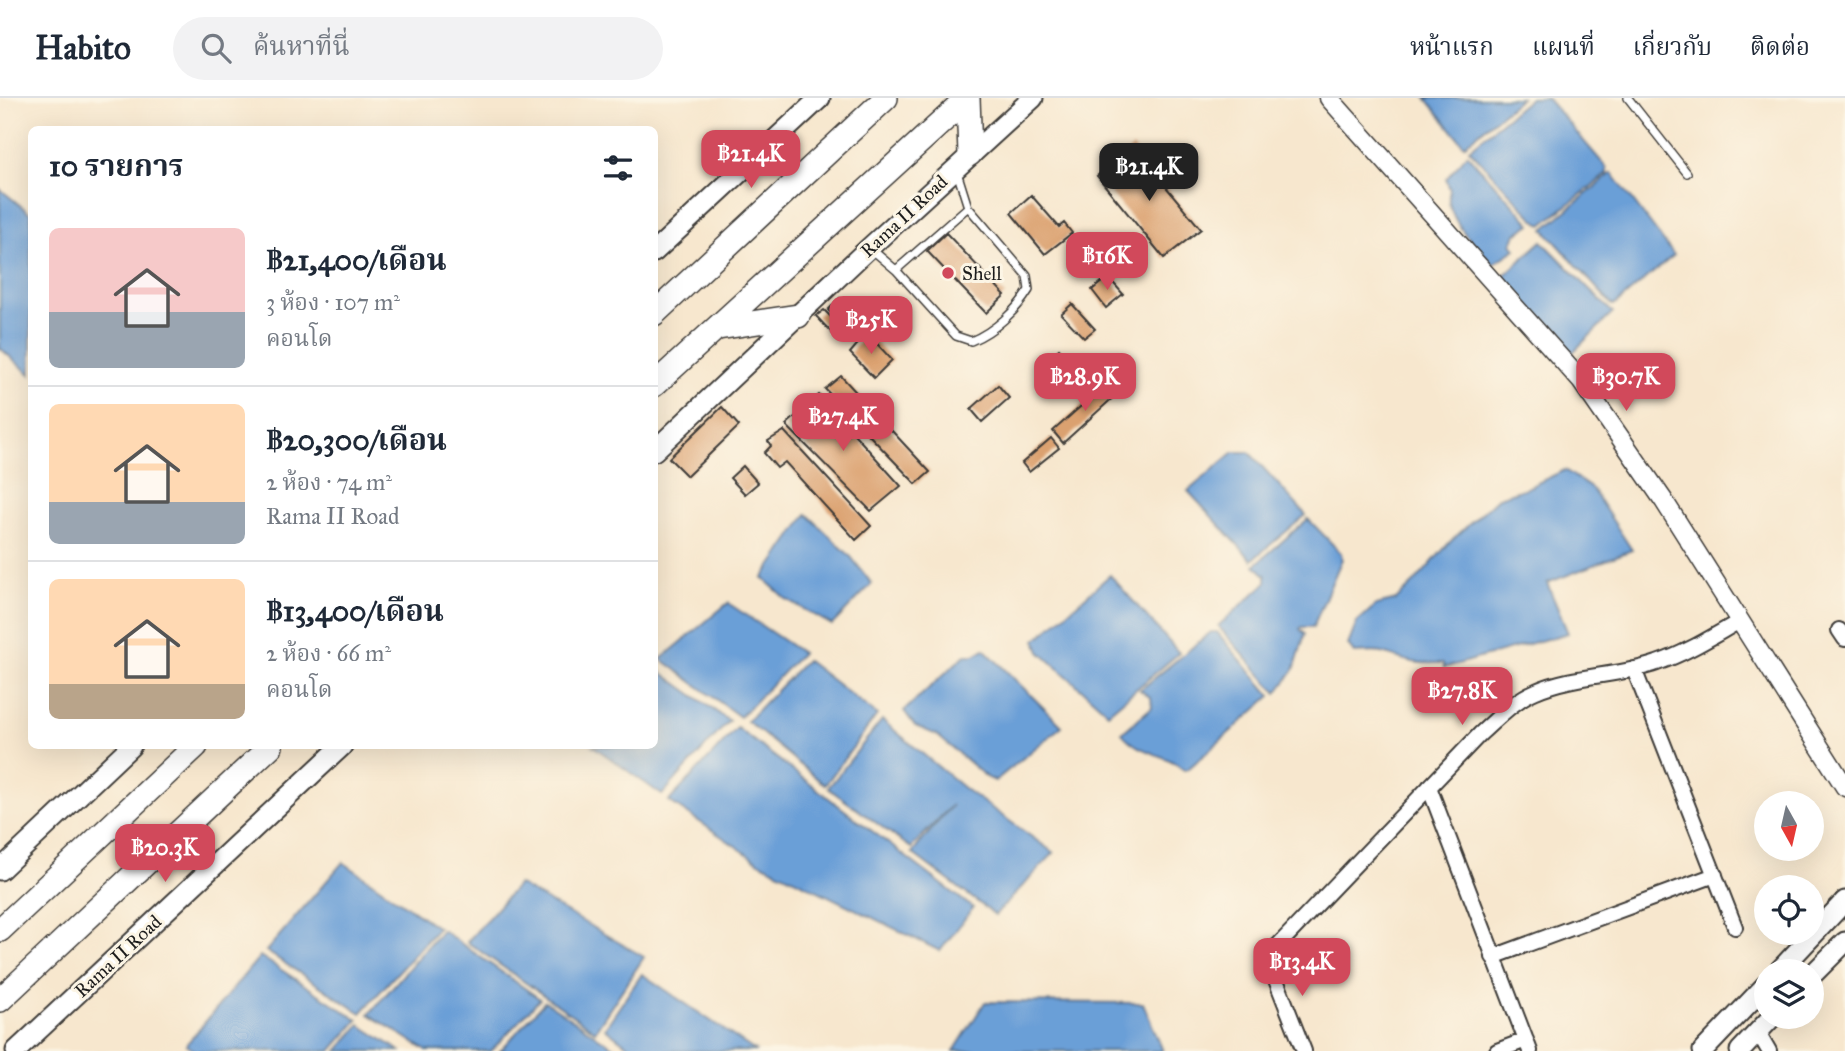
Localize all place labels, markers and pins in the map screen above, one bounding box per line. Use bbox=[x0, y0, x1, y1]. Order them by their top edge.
pin: ฿21.4K bbox=[694, 130, 808, 190]
pin: ฿21.4K bbox=[1092, 144, 1206, 203]
pin: ฿16K bbox=[1066, 232, 1148, 292]
place label: Shell bbox=[962, 262, 1002, 285]
marker: Shell bbox=[940, 265, 956, 281]
pin: ฿25K bbox=[830, 296, 912, 356]
pin: ฿28.9K bbox=[1028, 354, 1142, 413]
pin: ฿30.7K bbox=[1569, 354, 1683, 413]
pin: ฿27.4K bbox=[786, 394, 900, 453]
pin: ฿27.8K bbox=[1405, 668, 1519, 727]
pin: ฿20.3K bbox=[108, 824, 222, 884]
pin: ฿13.4K bbox=[1245, 939, 1359, 998]

